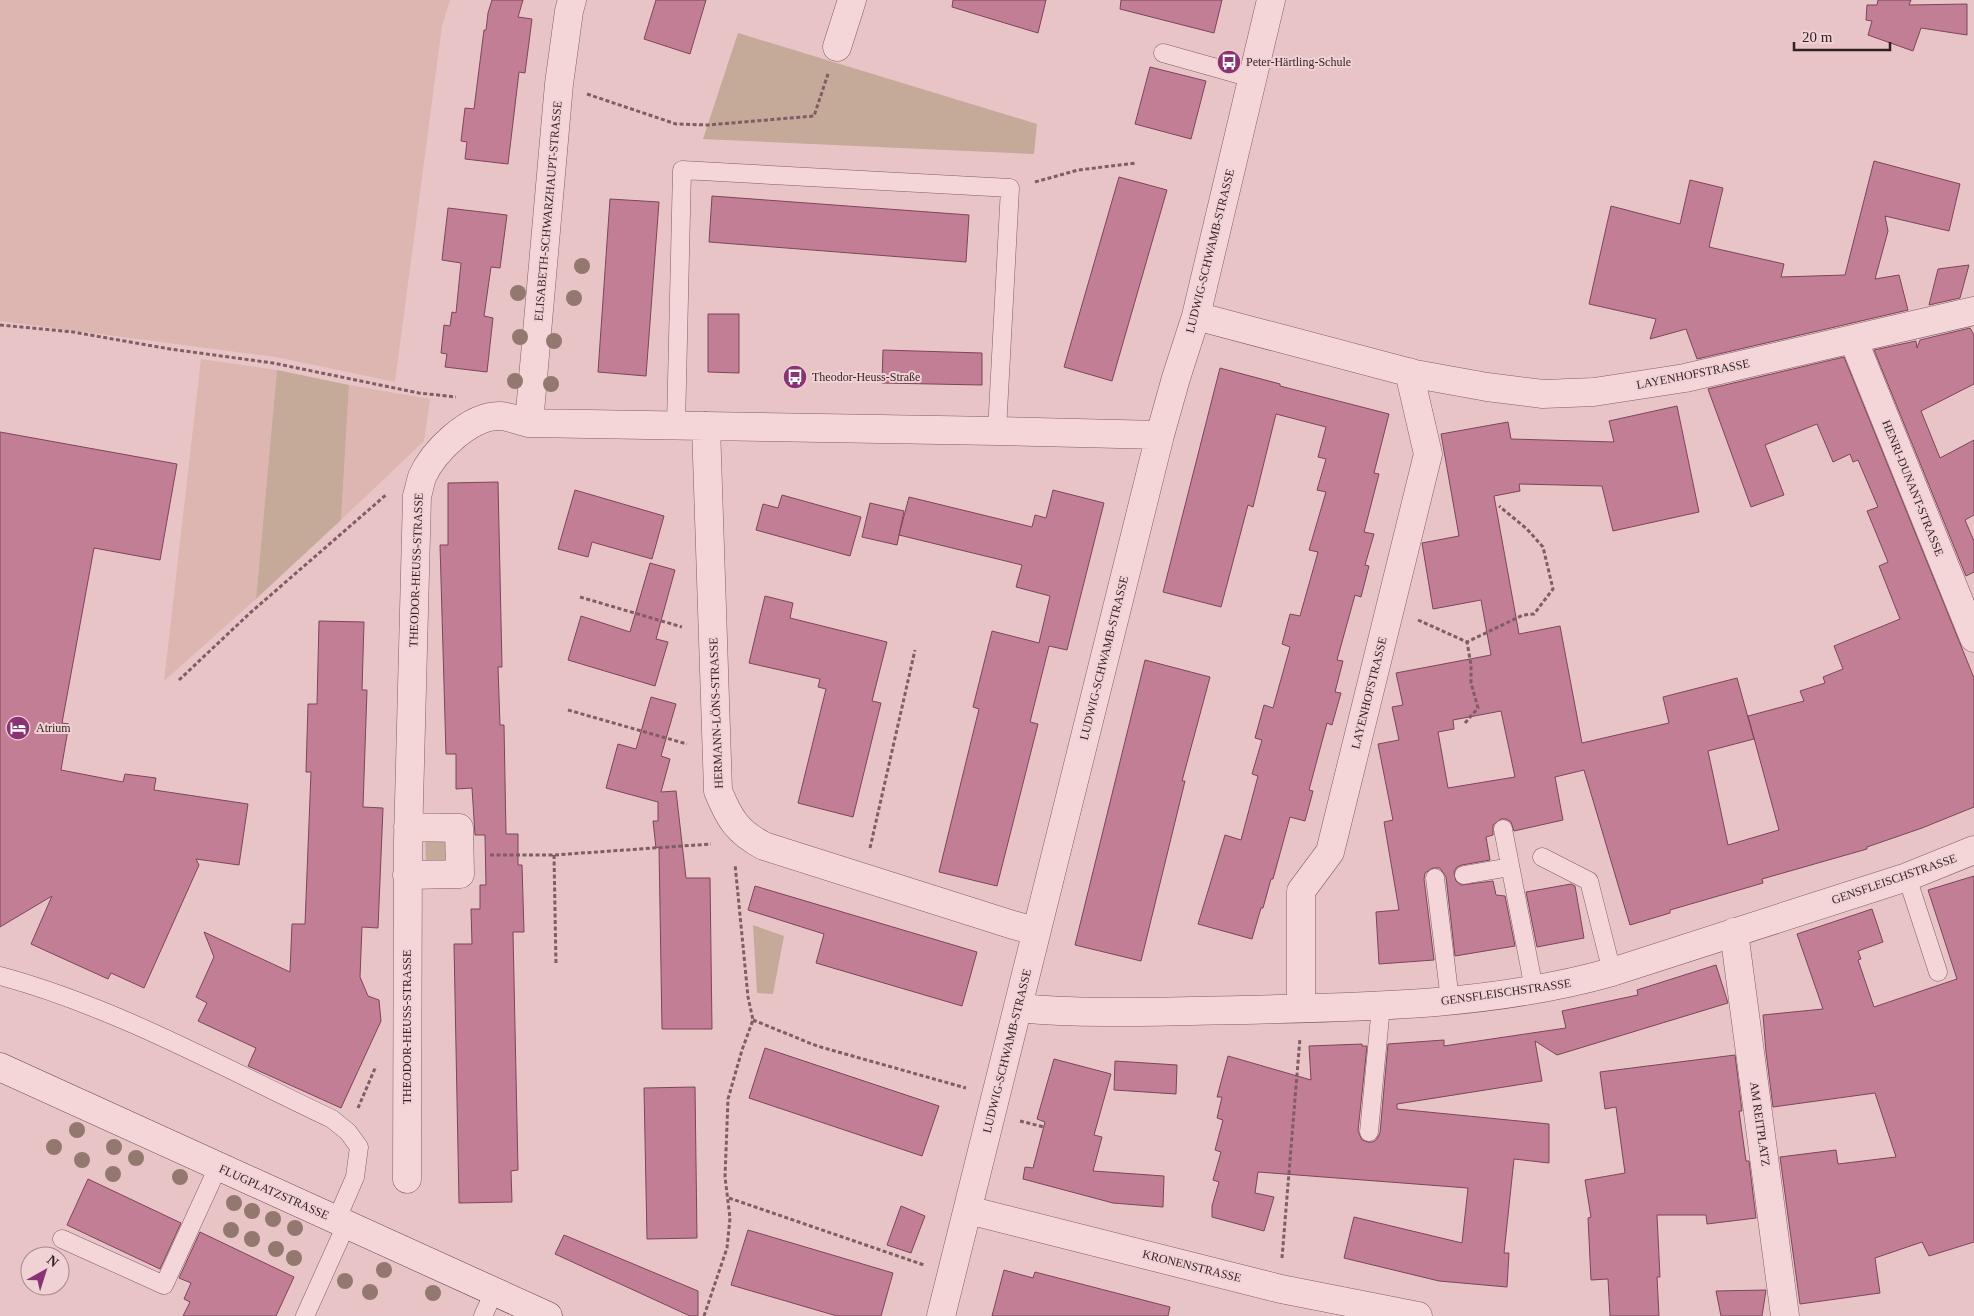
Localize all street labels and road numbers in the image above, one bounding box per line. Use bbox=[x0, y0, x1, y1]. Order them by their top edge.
street label: ELISABETH-SCHWARZHAUPT-STRASSE bbox=[531, 100, 565, 322]
street label: LUDWIG-SCHWAMB-STRASSE bbox=[1183, 167, 1237, 335]
street label: LAYENHOFSTRASSE bbox=[1635, 356, 1751, 392]
street label: HENRI-DUNANT-STRASSE bbox=[1879, 418, 1947, 558]
street label: THEODOR-HEUSS-STRASSE bbox=[406, 492, 426, 648]
street label: LUDWIG-SCHWAMB-STRASSE bbox=[1077, 574, 1131, 742]
street label: LAYENHOFSTRASSE bbox=[1348, 636, 1390, 750]
street label: HERMANN-LÖNS-STRASSE bbox=[706, 637, 726, 789]
street label: GENSFLEISCHSTRASSE bbox=[1830, 851, 1958, 907]
street label: THEODOR-HEUSS-STRASSE bbox=[400, 950, 414, 1104]
street label: LUDWIG-SCHWAMB-STRASSE bbox=[980, 967, 1034, 1135]
street label: GENSFLEISCHSTRASSE bbox=[1440, 976, 1572, 1008]
street label: AM REITPLATZ bbox=[1747, 1081, 1773, 1167]
street label: FLUGPLATZSTRASSE bbox=[217, 1161, 331, 1223]
street label: KRONENSTRASSE bbox=[1141, 1247, 1243, 1285]

